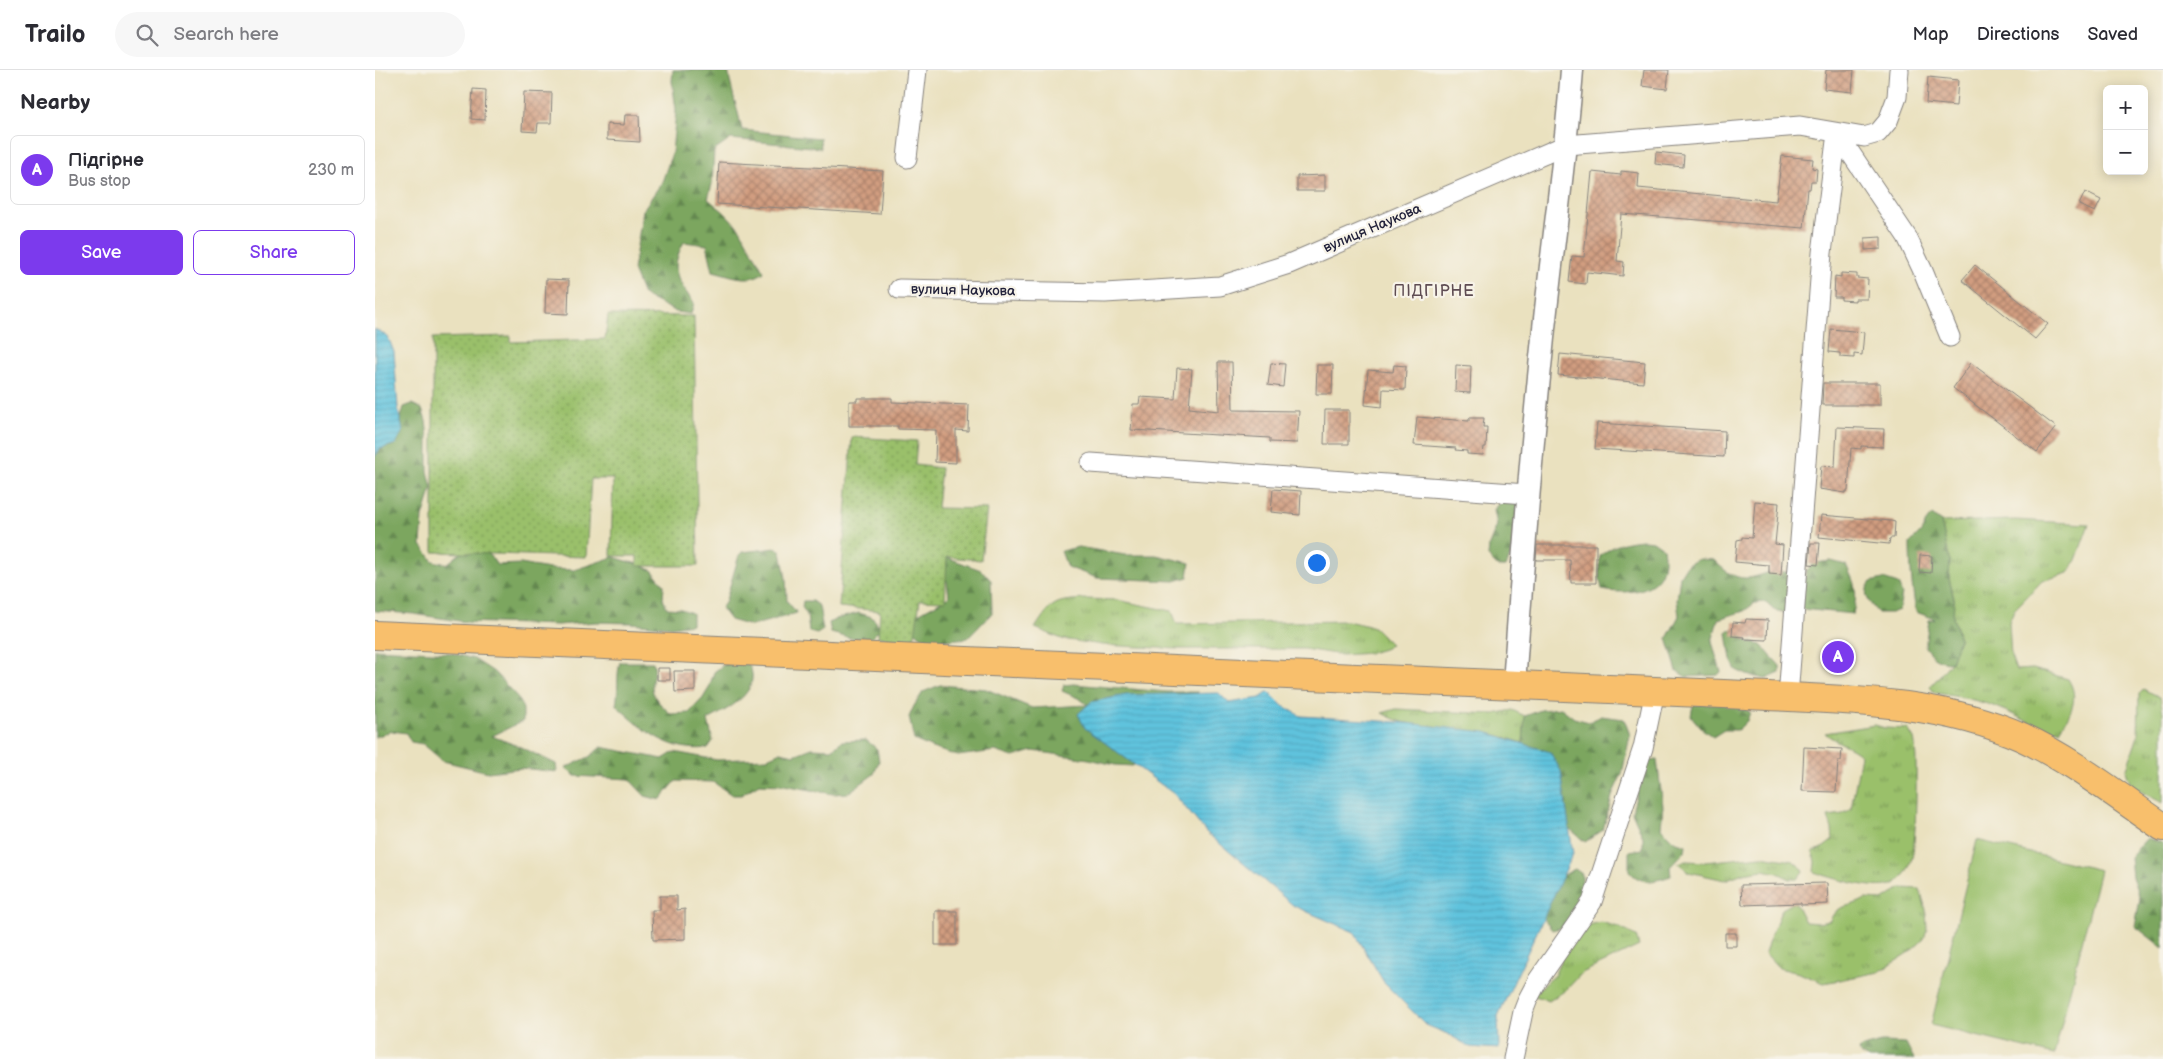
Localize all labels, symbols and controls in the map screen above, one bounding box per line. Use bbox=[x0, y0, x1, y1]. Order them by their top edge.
search box bbox=[115, 12, 465, 57]
text: Trailo bbox=[25, 20, 85, 49]
icon: search bbox=[133, 21, 161, 49]
text: Search here bbox=[173, 23, 279, 46]
text: Map bbox=[1913, 24, 1949, 45]
text: Directions bbox=[1977, 24, 2059, 45]
text: Saved bbox=[2087, 24, 2138, 45]
map controls bbox=[2103, 85, 2148, 175]
button: + bbox=[2103, 85, 2148, 130]
text: Nearby bbox=[20, 90, 90, 115]
button: − bbox=[2103, 130, 2148, 175]
text: Підгірне bbox=[68, 149, 144, 172]
text: A bbox=[32, 161, 42, 180]
text: 230 m bbox=[308, 161, 354, 180]
text: Bus stop bbox=[68, 172, 131, 191]
street label: вулиця Наукова bbox=[1321, 199, 1424, 256]
button: Save bbox=[20, 230, 183, 275]
button: Share bbox=[193, 230, 355, 275]
street label: вулиця Наукова bbox=[911, 281, 1016, 299]
district label: ПІДГІРНЕ bbox=[1393, 282, 1475, 301]
your location bbox=[1304, 550, 1330, 576]
pin: A bbox=[1822, 638, 1854, 676]

